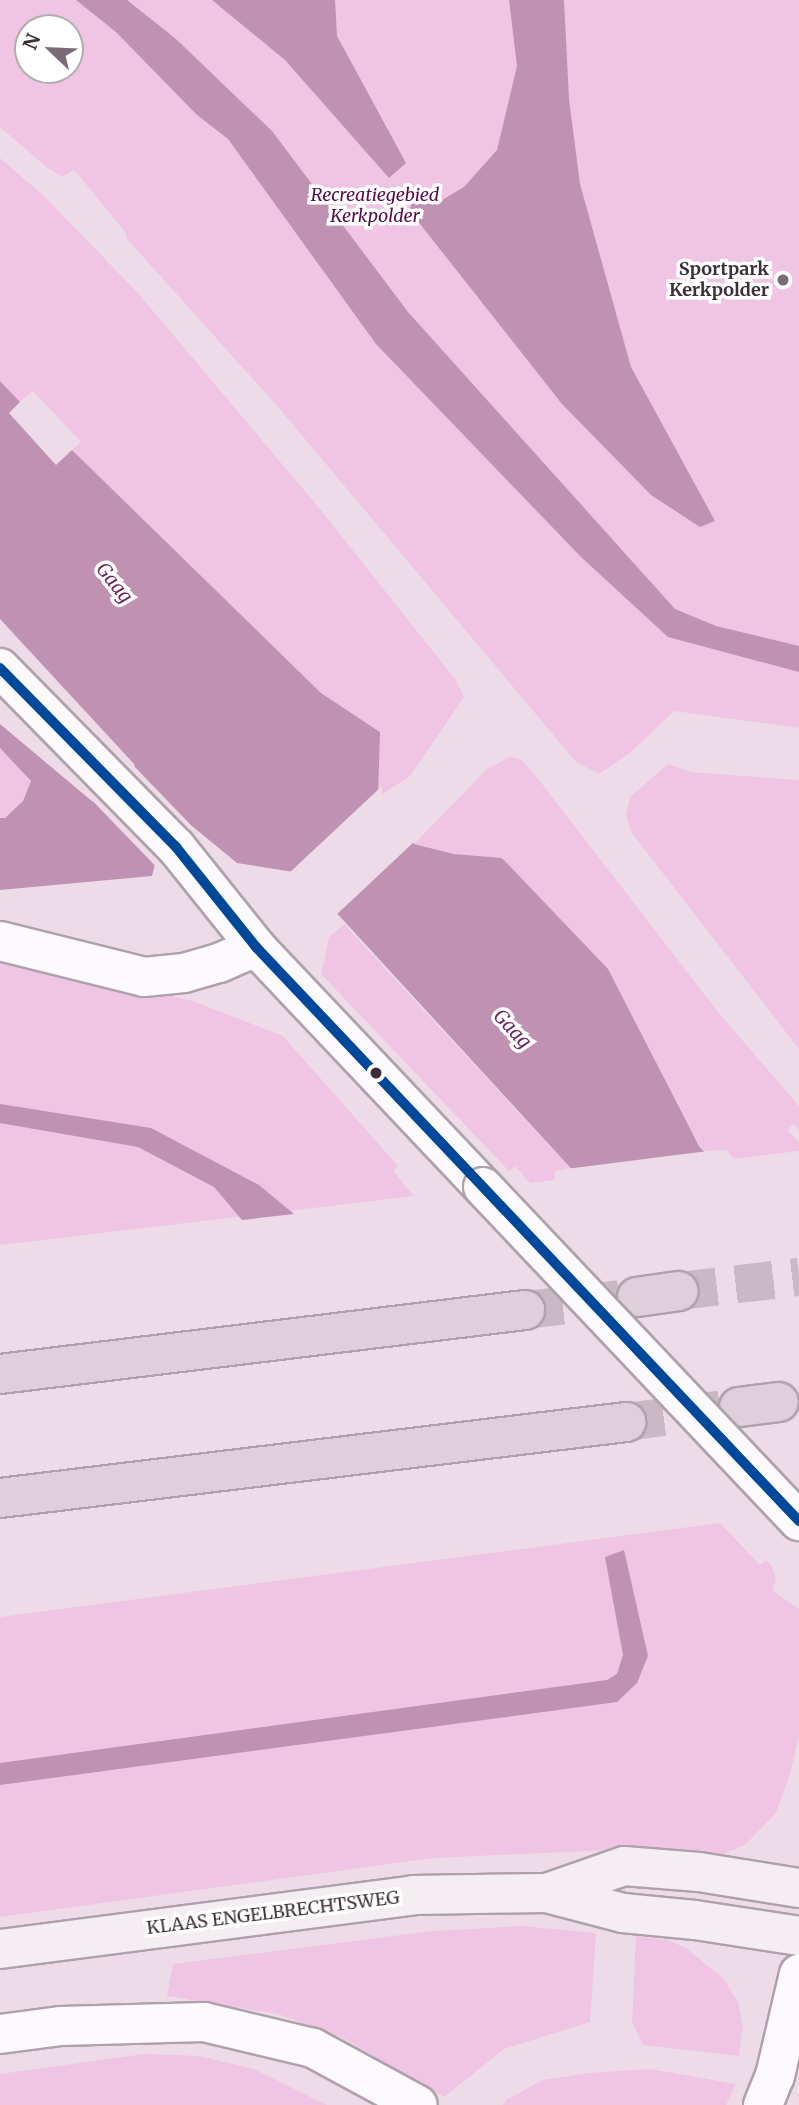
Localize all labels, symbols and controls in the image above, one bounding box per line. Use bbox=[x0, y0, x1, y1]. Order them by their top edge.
north arrow bbox=[14, 14, 84, 84]
text: N bbox=[18, 30, 45, 53]
park label: Recreatiegebied Kerkpolder bbox=[311, 185, 439, 228]
place label: Sportpark Kerkpolder bbox=[669, 259, 769, 302]
marker: Sportpark Kerkpolder bbox=[775, 272, 791, 288]
water label: Gaag bbox=[91, 558, 137, 608]
water label: Gaag bbox=[488, 1005, 536, 1053]
unlabelled marker bbox=[369, 1066, 383, 1080]
street label: KLAAS ENGELBRECHTSWEG bbox=[145, 1887, 401, 1939]

